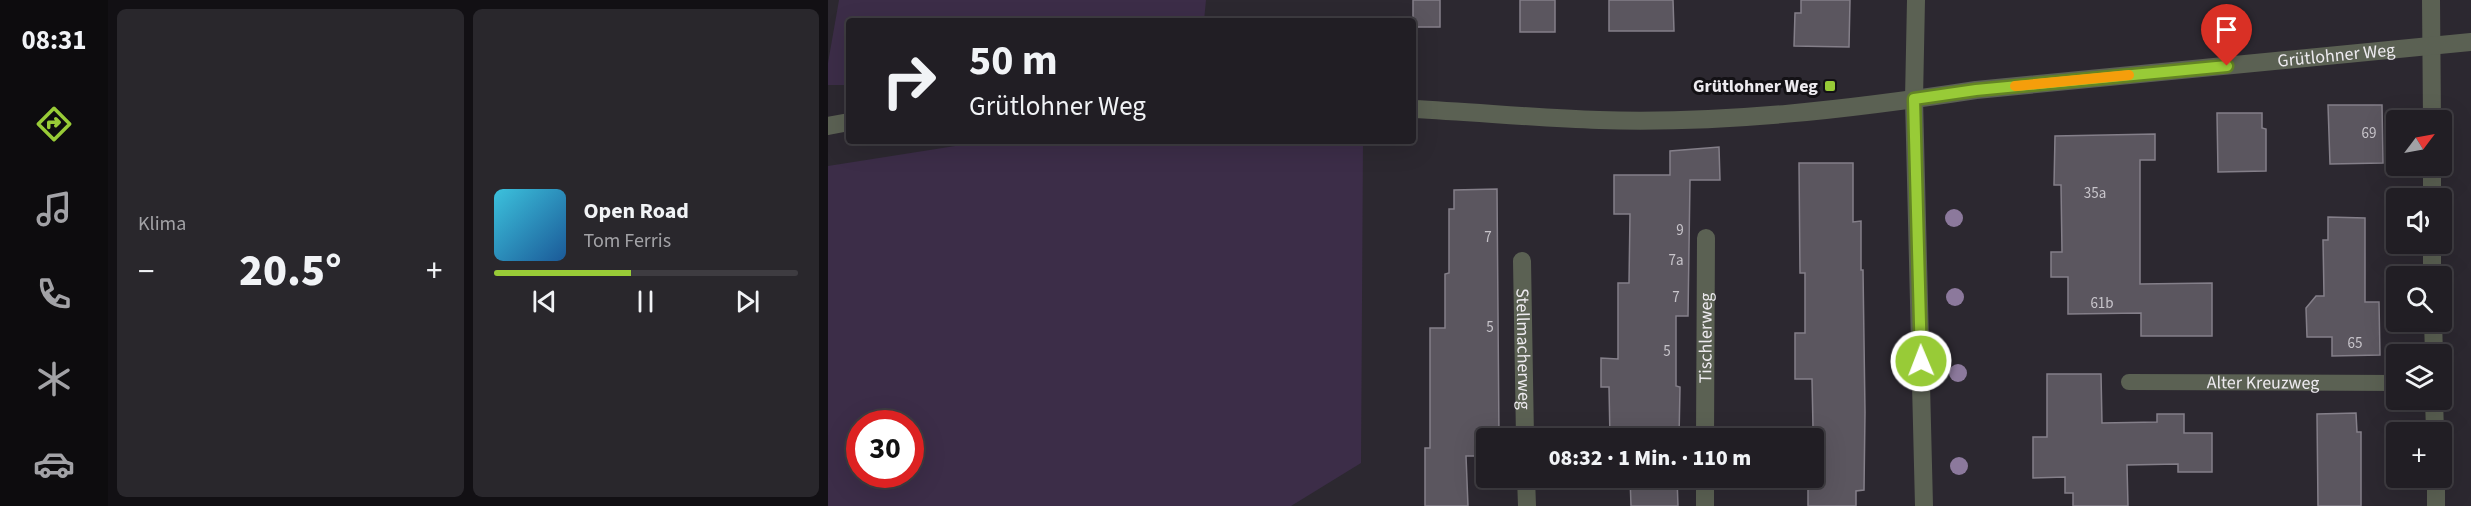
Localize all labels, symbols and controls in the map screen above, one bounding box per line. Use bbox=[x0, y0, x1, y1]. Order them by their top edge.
pin bbox=[2201, 4, 2252, 66]
icon: arrive bbox=[2210, 13, 2243, 46]
text: 08:31 bbox=[21, 21, 87, 60]
text: 50 m bbox=[969, 31, 1058, 91]
street label: Grütlohner Weg bbox=[2276, 37, 2396, 73]
icon: right bbox=[870, 42, 948, 120]
place label: Grütlohner Weg bbox=[1693, 74, 1818, 99]
marker: Grütlohner Weg bbox=[1823, 79, 1837, 93]
text: Grütlohner Weg bbox=[969, 87, 1146, 126]
icon: directions bbox=[33, 103, 75, 145]
north arrow bbox=[2386, 110, 2452, 176]
map controls bbox=[2386, 110, 2452, 488]
house number: 69 bbox=[2362, 123, 2376, 144]
house number: 35a bbox=[2084, 183, 2106, 204]
icon: music bbox=[33, 188, 75, 230]
button: sound bbox=[2386, 188, 2452, 254]
text: Open Road bbox=[584, 195, 689, 227]
text: Klima bbox=[138, 210, 186, 238]
house number: 9 bbox=[1676, 220, 1684, 241]
text: Tom Ferris bbox=[584, 227, 671, 255]
house number: 7 bbox=[1484, 227, 1492, 248]
text: 20.5° bbox=[239, 239, 342, 303]
text: − bbox=[138, 248, 154, 295]
text: + bbox=[426, 248, 443, 295]
house number: 7a bbox=[1668, 250, 1684, 271]
button: search bbox=[2386, 266, 2452, 332]
icon: phone bbox=[33, 273, 75, 315]
icon: previous bbox=[528, 285, 561, 318]
icon: pause bbox=[629, 285, 662, 318]
icon: next bbox=[731, 285, 764, 318]
house number: 7 bbox=[1672, 287, 1680, 308]
street label: Stellmacherweg bbox=[1510, 288, 1537, 410]
street label: Tischlerweg bbox=[1693, 293, 1718, 383]
house number: 61b bbox=[2090, 293, 2114, 314]
house number: 5 bbox=[1486, 317, 1494, 338]
position arrow bbox=[1889, 329, 1953, 393]
house number: 65 bbox=[2348, 333, 2362, 354]
house number: 5 bbox=[1663, 341, 1671, 362]
button: layers bbox=[2386, 344, 2452, 410]
icon: climate bbox=[33, 358, 75, 400]
street label: Alter Kreuzweg bbox=[2207, 370, 2319, 395]
speed limit sign: 30 bbox=[846, 410, 924, 488]
button: + bbox=[2386, 422, 2452, 488]
text: 08:32 · 1 Min. · 110 m bbox=[1549, 442, 1751, 474]
icon: car bbox=[33, 443, 75, 485]

